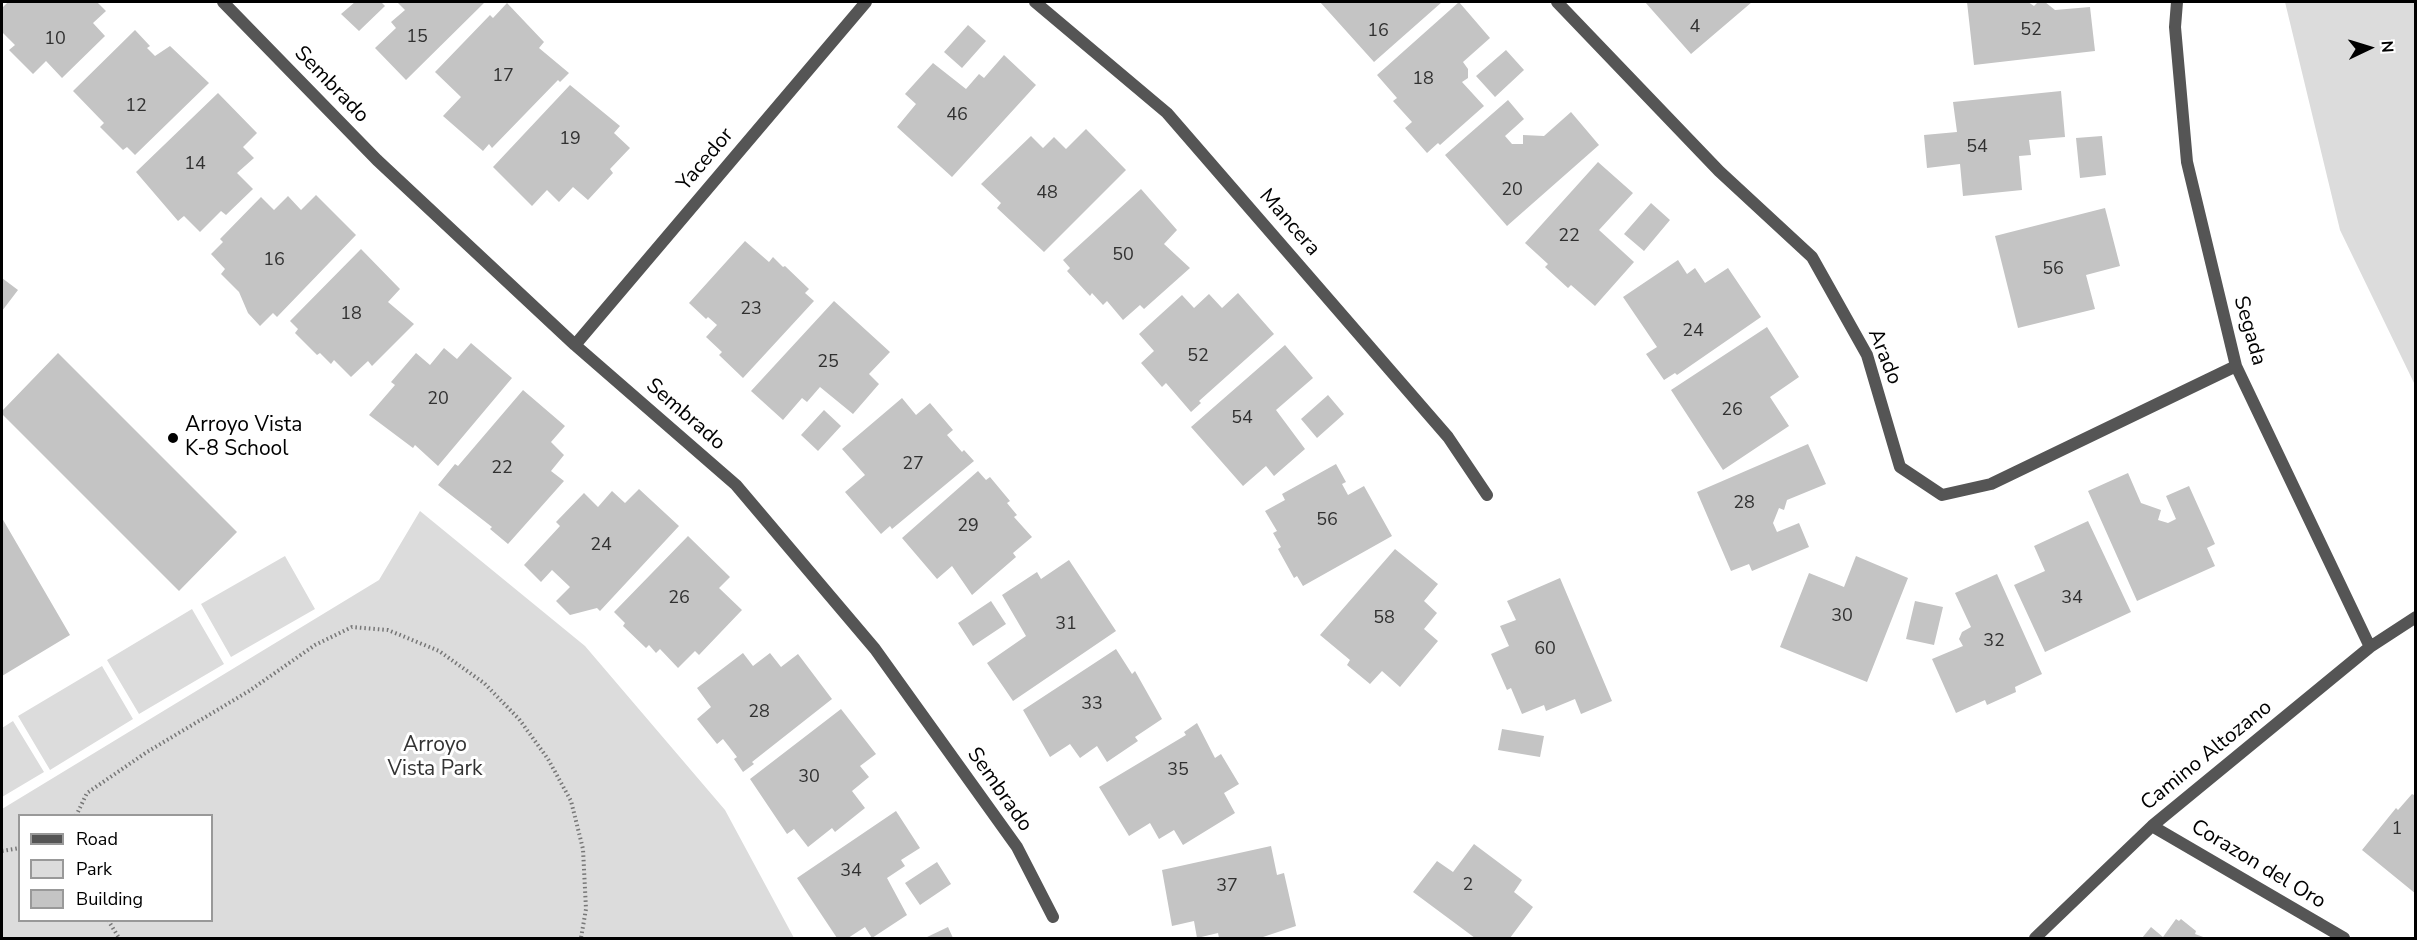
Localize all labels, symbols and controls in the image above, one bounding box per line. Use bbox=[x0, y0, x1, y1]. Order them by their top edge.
house number: 4 bbox=[1690, 17, 1700, 39]
north arrow bbox=[2339, 18, 2399, 78]
house number: 52 bbox=[2020, 20, 2042, 42]
house number: 16 bbox=[1367, 21, 1389, 43]
house number: 15 bbox=[406, 27, 428, 49]
house number: 10 bbox=[44, 29, 66, 51]
text: N bbox=[2376, 40, 2398, 53]
street label: Sembrado bbox=[288, 41, 374, 129]
house number: 17 bbox=[492, 66, 514, 88]
house number: 18 bbox=[1412, 69, 1434, 91]
house number: 12 bbox=[125, 96, 147, 118]
house number: 46 bbox=[946, 105, 968, 127]
street label: Yacedor bbox=[673, 123, 739, 197]
house number: 19 bbox=[559, 129, 581, 151]
house number: 54 bbox=[1966, 137, 1988, 159]
house number: 14 bbox=[184, 154, 206, 176]
house number: 20 bbox=[1501, 180, 1523, 202]
house number: 48 bbox=[1036, 183, 1058, 205]
street label: Mancera bbox=[1253, 184, 1325, 262]
house number: 22 bbox=[1558, 226, 1580, 248]
house number: 50 bbox=[1112, 245, 1134, 267]
house number: 16 bbox=[263, 250, 285, 272]
house number: 56 bbox=[2042, 259, 2064, 281]
street label: Segada bbox=[2227, 293, 2271, 369]
house number: 23 bbox=[740, 299, 762, 321]
house number: 18 bbox=[340, 304, 362, 326]
house number: 24 bbox=[1682, 321, 1704, 343]
street label: Arado bbox=[1861, 325, 1907, 389]
house number: 52 bbox=[1187, 346, 1209, 368]
house number: 25 bbox=[817, 352, 839, 374]
street label: Sembrado bbox=[640, 374, 730, 456]
house number: 20 bbox=[427, 389, 449, 411]
house number: 26 bbox=[1721, 400, 1743, 422]
house number: 54 bbox=[1231, 408, 1253, 430]
place label: Arroyo Vista K-8 School bbox=[185, 413, 302, 463]
marker: Arroyo Vista K-8 School bbox=[166, 431, 180, 445]
house number: 27 bbox=[902, 454, 924, 476]
house number: 22 bbox=[491, 458, 513, 480]
house number: 28 bbox=[1733, 493, 1755, 515]
house number: 56 bbox=[1316, 510, 1338, 532]
house number: 29 bbox=[957, 516, 979, 538]
house number: 24 bbox=[590, 535, 612, 557]
house number: 26 bbox=[668, 588, 690, 610]
house number: 34 bbox=[2061, 588, 2083, 610]
house number: 30 bbox=[1831, 606, 1853, 628]
house number: 58 bbox=[1373, 608, 1395, 630]
house number: 31 bbox=[1055, 614, 1077, 636]
house number: 32 bbox=[1983, 631, 2005, 653]
house number: 60 bbox=[1534, 639, 1556, 661]
house number: 33 bbox=[1081, 694, 1103, 716]
street label: Camino Altozano bbox=[2136, 695, 2278, 817]
house number: 28 bbox=[748, 702, 770, 724]
park label: Arroyo Vista Park bbox=[387, 733, 483, 783]
street label: Sembrado bbox=[961, 743, 1037, 837]
house number: 35 bbox=[1167, 760, 1189, 782]
house number: 30 bbox=[798, 767, 820, 789]
legend bbox=[18, 814, 213, 922]
street label: Corazon del Oro bbox=[2186, 815, 2330, 915]
house number: 1 bbox=[2392, 819, 2402, 841]
text: Road bbox=[76, 827, 118, 851]
text: Park bbox=[76, 857, 112, 881]
house number: 34 bbox=[840, 861, 862, 883]
house number: 2 bbox=[1463, 875, 1473, 897]
house number: 37 bbox=[1216, 876, 1238, 898]
text: Building bbox=[76, 887, 143, 911]

